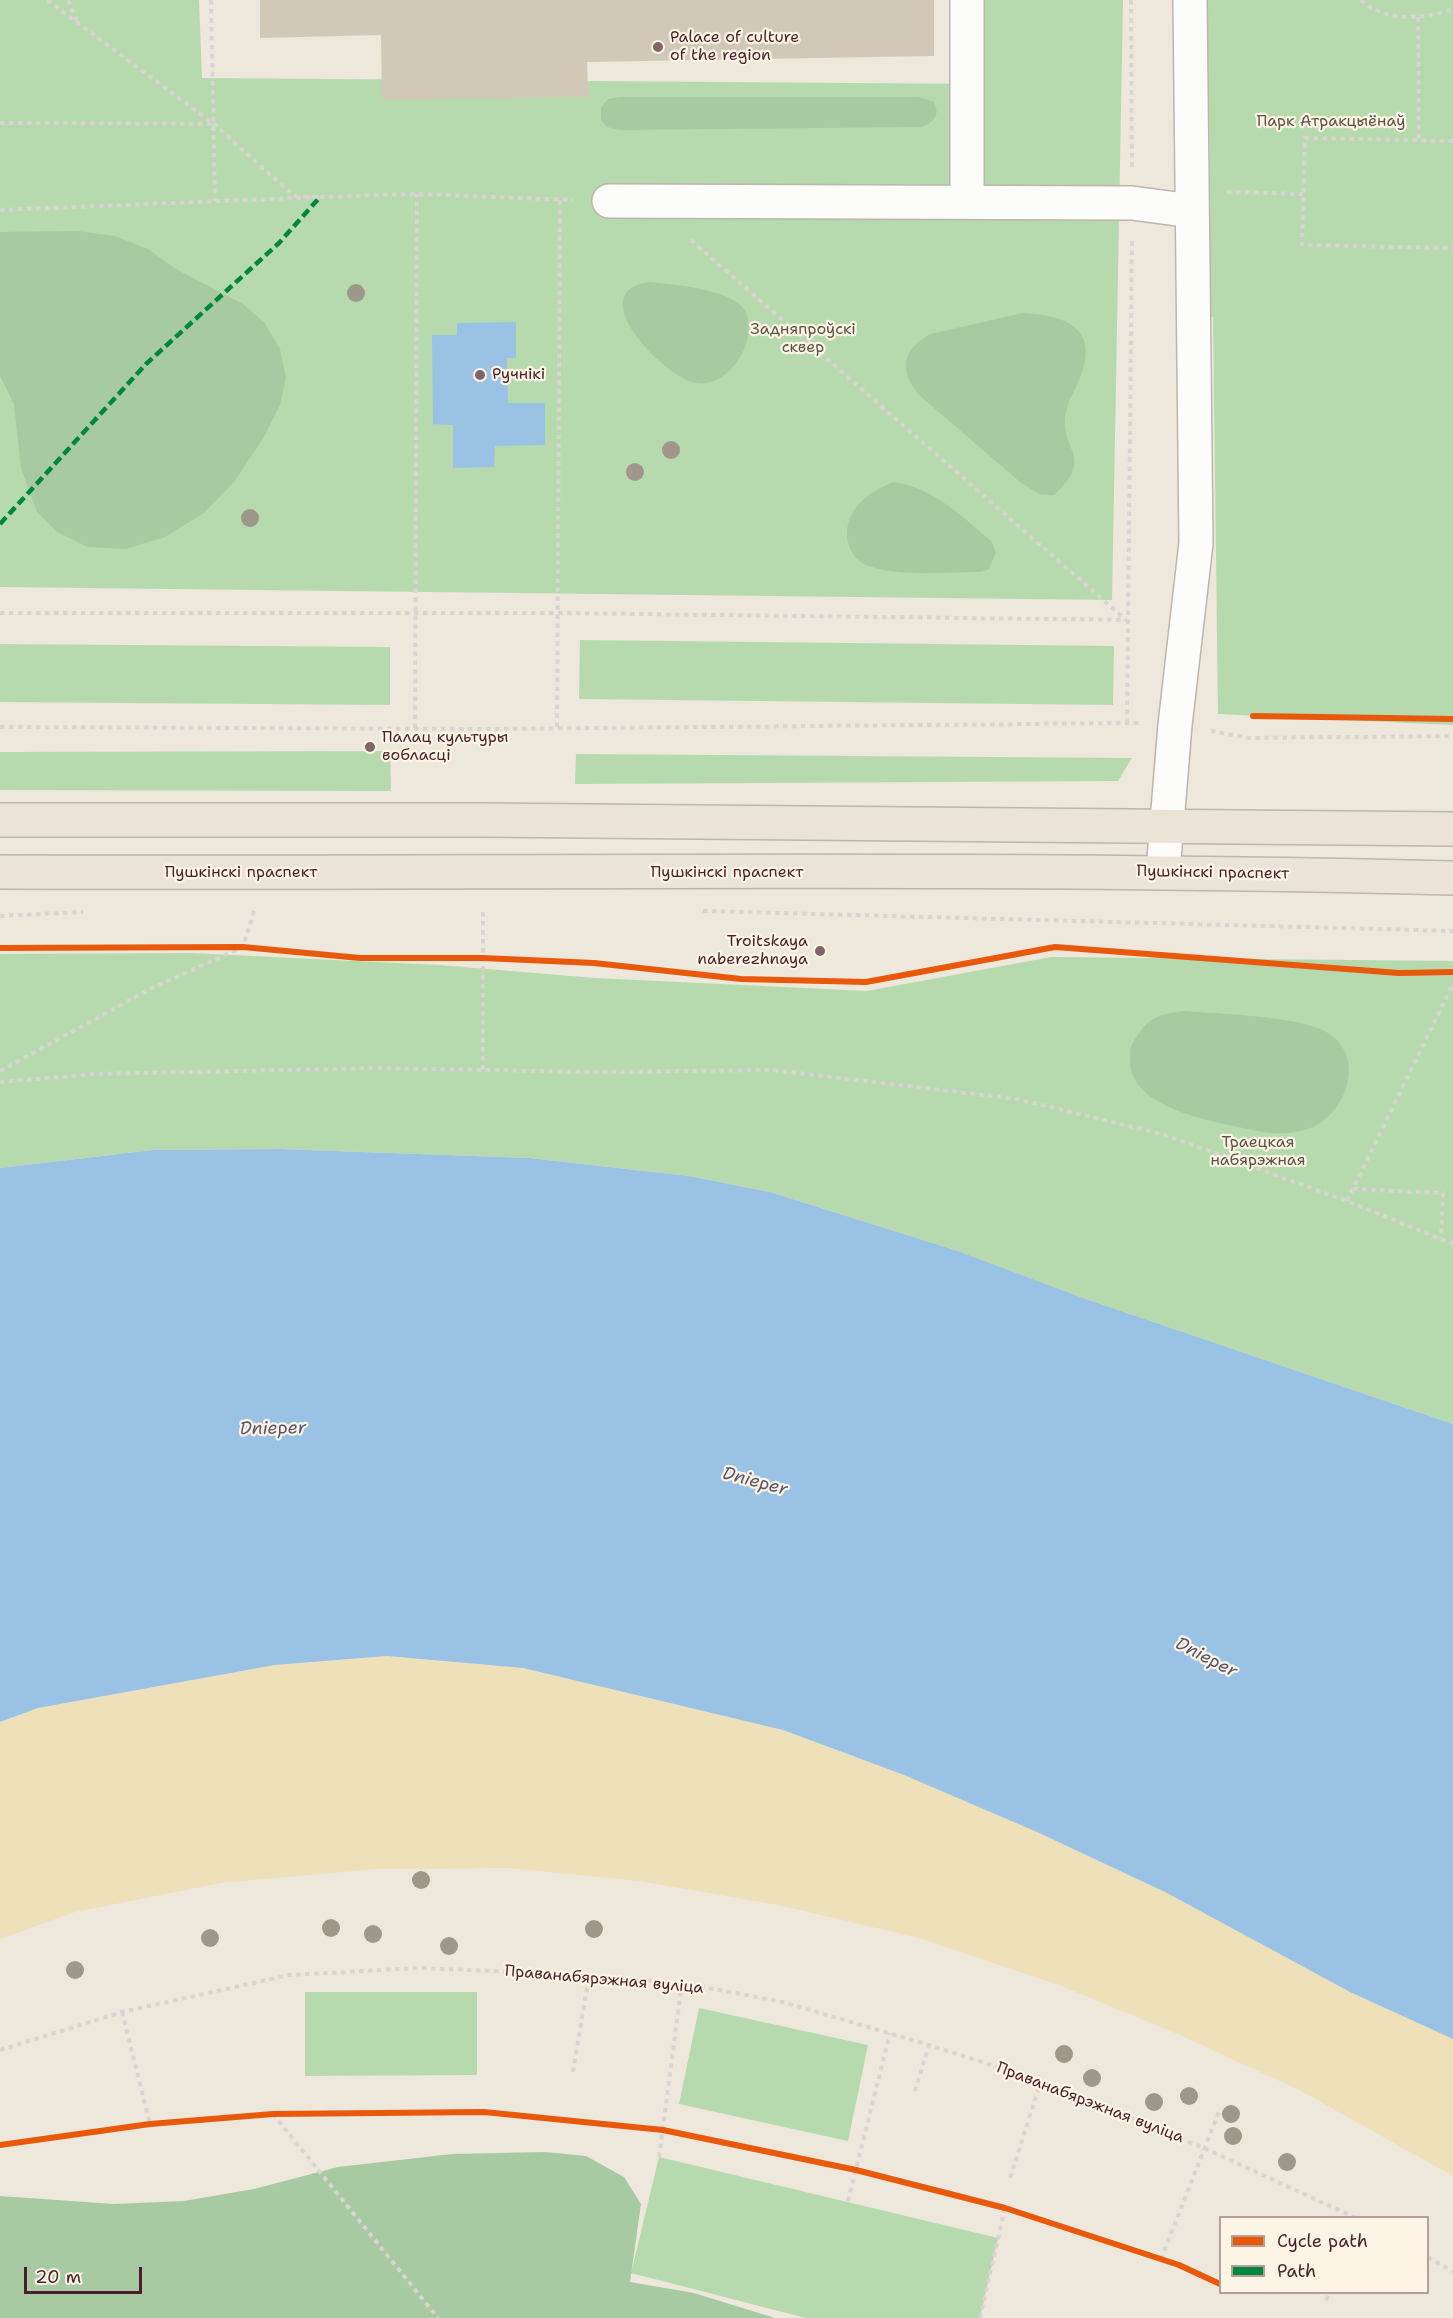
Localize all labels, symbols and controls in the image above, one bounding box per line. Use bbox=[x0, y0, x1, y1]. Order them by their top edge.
place label: Palace of culture of the region bbox=[670, 28, 799, 66]
marker: Palace of culture of the region bbox=[651, 40, 665, 54]
park label: Парк Атракцыёнаў bbox=[1257, 112, 1405, 132]
park label: Задняпроўскі сквер bbox=[750, 320, 856, 358]
place label: Ручнікі bbox=[492, 365, 545, 385]
marker: Ручнікі bbox=[473, 368, 487, 382]
place label: Палац культуры вобласці bbox=[382, 728, 508, 766]
marker: Палац культуры вобласці bbox=[363, 740, 377, 754]
street label: Пушкінскі праспект bbox=[1137, 862, 1289, 884]
street label: Пушкінскі праспект bbox=[165, 863, 317, 883]
street label: Пушкінскі праспект bbox=[651, 863, 803, 883]
place label: Troitskaya naberezhnaya bbox=[697, 932, 808, 970]
marker: Troitskaya naberezhnaya bbox=[813, 944, 827, 958]
park label: Траецкая набярэжная bbox=[1210, 1133, 1306, 1171]
water label: Dnieper bbox=[240, 1418, 306, 1440]
water label: Dnieper bbox=[720, 1463, 790, 1501]
water label: Dnieper bbox=[1171, 1633, 1241, 1683]
street label: Праванабярэжная вуліца bbox=[504, 1962, 704, 1998]
street label: Праванабярэжная вуліца bbox=[993, 2058, 1187, 2148]
legend bbox=[1219, 2216, 1429, 2294]
text: Cycle path bbox=[1277, 2229, 1368, 2253]
scale bar bbox=[27, 2255, 146, 2293]
text: Path bbox=[1277, 2259, 1316, 2283]
text: 20 m bbox=[35, 2265, 81, 2289]

